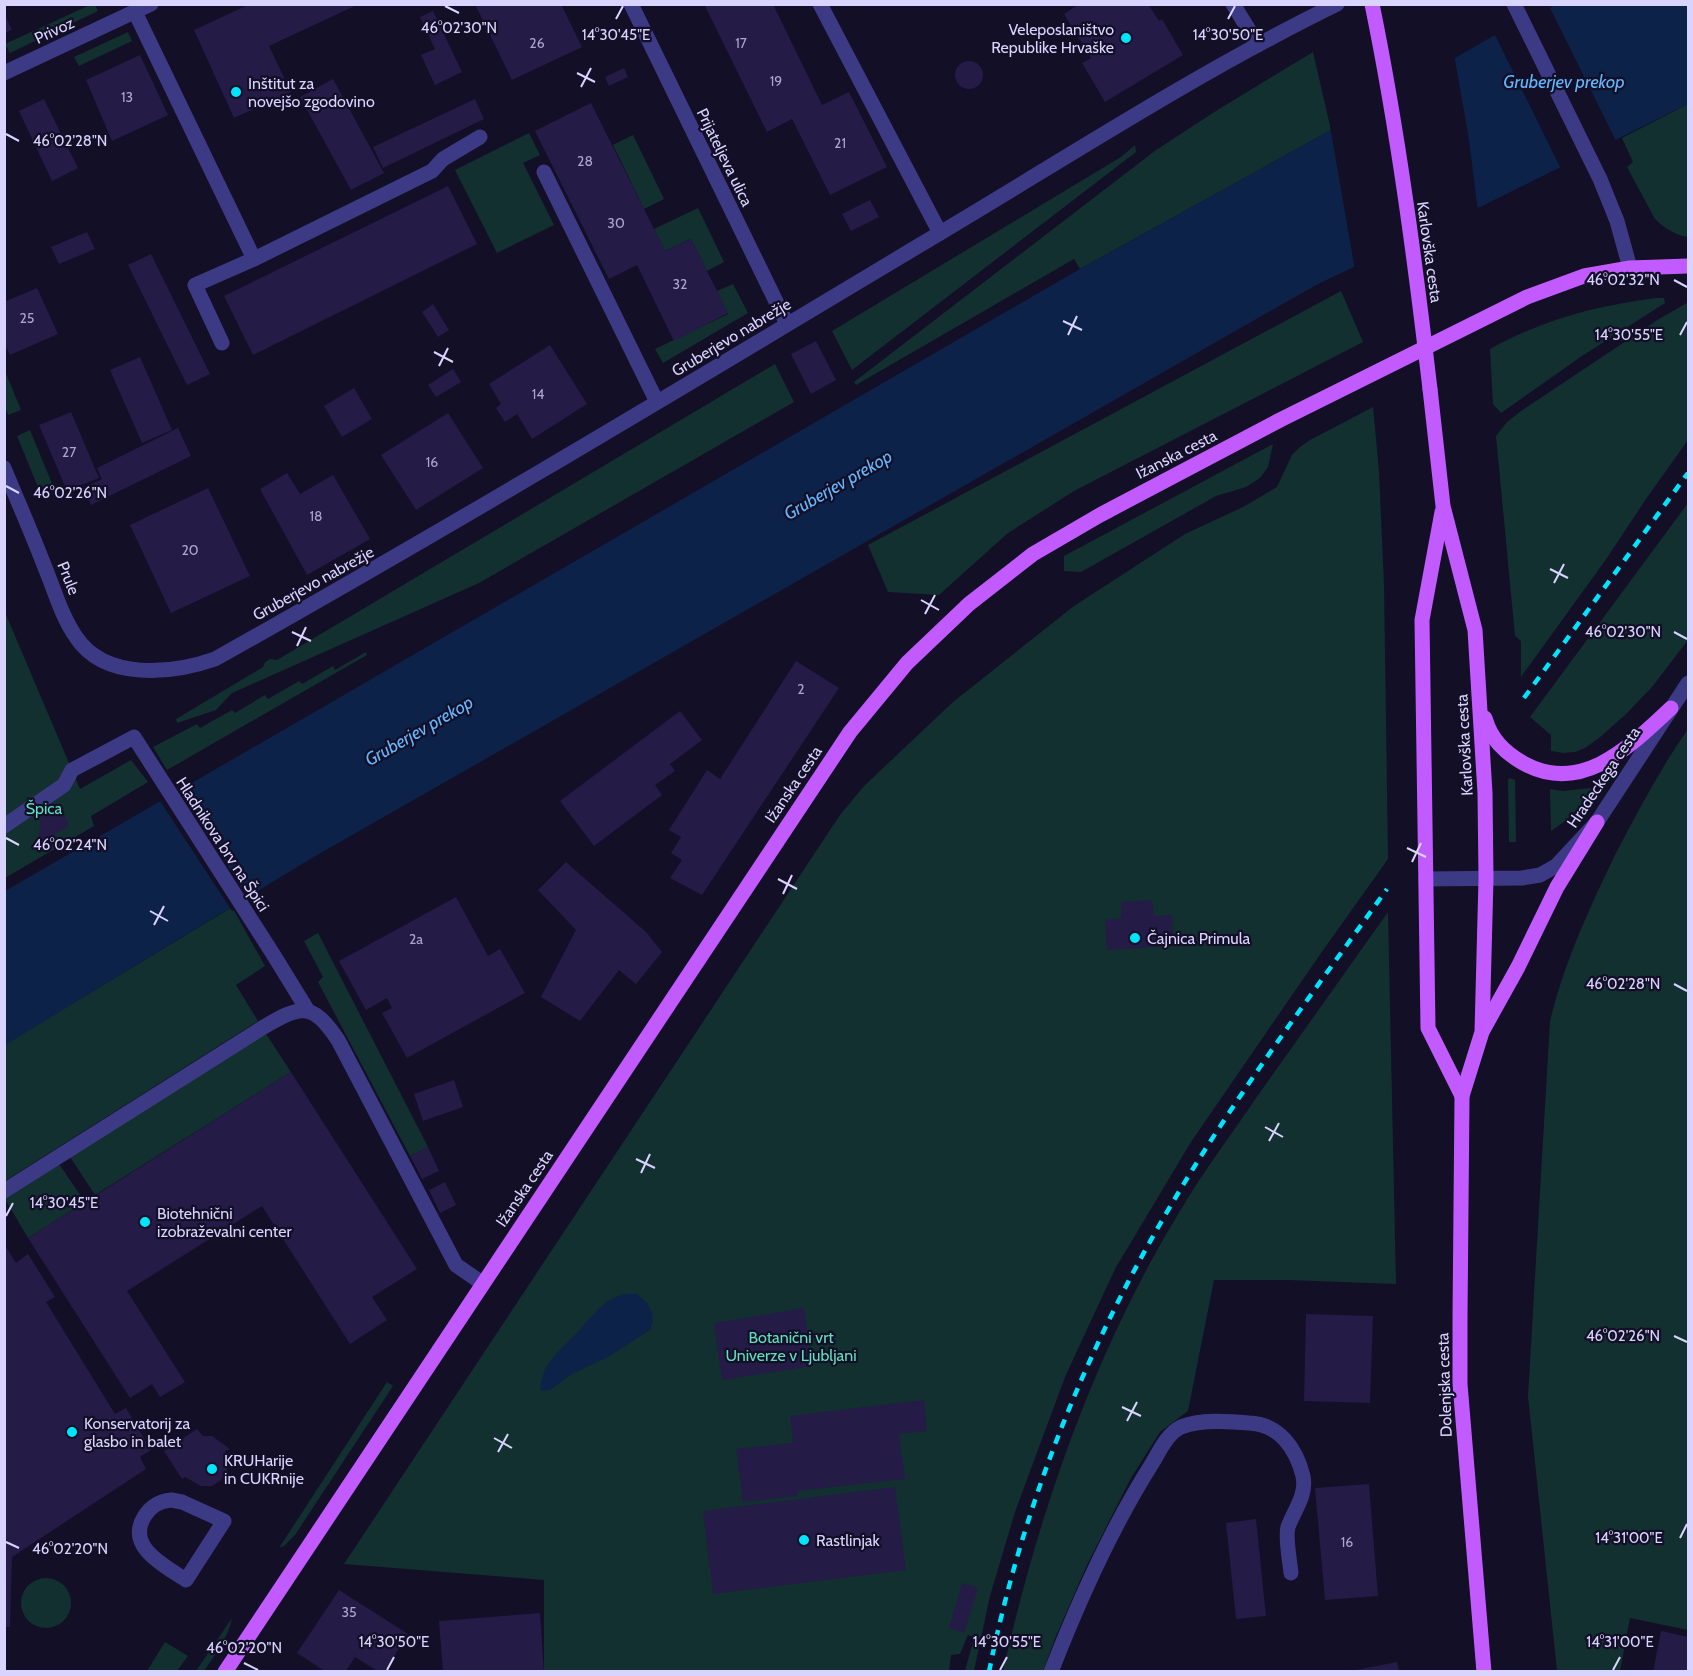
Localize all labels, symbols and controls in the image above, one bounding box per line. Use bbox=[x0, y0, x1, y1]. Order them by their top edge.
street label: Privoz bbox=[31, 13, 77, 48]
text: 46°02'30"N bbox=[421, 19, 497, 37]
place label: Veleposlaništvo Republike Hrvaške bbox=[991, 20, 1114, 57]
text: 14°30'45"E bbox=[582, 26, 650, 44]
text: 14°30'50"E bbox=[1193, 26, 1263, 44]
marker: Veleposlaništvo Republike Hrvaške bbox=[1119, 31, 1133, 45]
house number: 26 bbox=[529, 34, 545, 52]
house number: 17 bbox=[735, 34, 747, 52]
water label: Gruberjev prekop bbox=[1503, 71, 1625, 93]
house number: 19 bbox=[770, 72, 782, 90]
place label: Inštitut za novejšo zgodovino bbox=[248, 74, 375, 111]
marker: Inštitut za novejšo zgodovino bbox=[229, 85, 243, 99]
house number: 13 bbox=[121, 88, 133, 106]
street label: Prijateljeva ulica bbox=[693, 105, 757, 210]
text: 46°02'28"N bbox=[33, 132, 107, 150]
house number: 21 bbox=[834, 134, 846, 152]
house number: 28 bbox=[577, 152, 593, 170]
street label: Karlovška cesta bbox=[1413, 200, 1446, 304]
house number: 30 bbox=[607, 214, 625, 232]
text: 46°02'32"N bbox=[1586, 271, 1660, 289]
house number: 32 bbox=[673, 275, 687, 293]
street label: Gruberjevo nabrežje bbox=[668, 294, 794, 380]
house number: 25 bbox=[20, 309, 34, 327]
text: 14°30'55"E bbox=[1595, 326, 1663, 344]
house number: 14 bbox=[532, 385, 544, 403]
street label: Ižanska cesta bbox=[1133, 426, 1220, 483]
house number: 27 bbox=[62, 443, 76, 461]
water label: Gruberjev prekop bbox=[780, 445, 896, 525]
house number: 16 bbox=[426, 453, 438, 471]
text: 46°02'26"N bbox=[33, 484, 107, 502]
house number: 18 bbox=[309, 507, 323, 525]
house number: 20 bbox=[181, 541, 199, 559]
street label: Gruberjevo nabrežje bbox=[249, 542, 377, 625]
street label: Prule bbox=[53, 559, 84, 598]
text: 46°02'30"N bbox=[1585, 623, 1661, 641]
house number: 2 bbox=[797, 680, 805, 698]
water label: Gruberjev prekop bbox=[361, 691, 477, 771]
street label: Karlovška cesta bbox=[1452, 693, 1477, 796]
street label: Hradeckega cesta bbox=[1563, 723, 1644, 831]
street label: Ižanska cesta bbox=[761, 742, 826, 826]
street label: Hladnikova brv na Špici bbox=[172, 774, 273, 915]
park label: Špica bbox=[26, 799, 63, 818]
text: 46°02'24"N bbox=[33, 836, 107, 854]
place label: Čajnica Primula bbox=[1147, 929, 1250, 948]
house number: 2a bbox=[409, 930, 423, 948]
marker: Čajnica Primula bbox=[1128, 931, 1142, 945]
text: 46°02'28"N bbox=[1586, 975, 1660, 993]
street label: Ižanska cesta bbox=[492, 1146, 557, 1230]
text: 14°30'45"E bbox=[30, 1194, 98, 1212]
place label: Biotehnični izobraževalni center bbox=[157, 1204, 292, 1241]
marker: Biotehnični izobraževalni center bbox=[138, 1215, 152, 1229]
text: 46°02'26"N bbox=[1586, 1327, 1660, 1345]
park label: Botanični vrt Univerze v Ljubljani bbox=[725, 1328, 857, 1365]
street label: Dolenjska cesta bbox=[1433, 1332, 1456, 1438]
place label: Konservatorij za glasbo in balet bbox=[84, 1414, 191, 1451]
marker: Konservatorij za glasbo in balet bbox=[65, 1425, 79, 1439]
place label: KRUHarije in CUKRnije bbox=[224, 1451, 304, 1488]
marker: KRUHarije in CUKRnije bbox=[205, 1462, 219, 1476]
text: 14°31'00"E bbox=[1595, 1529, 1663, 1547]
place label: Rastlinjak bbox=[816, 1531, 880, 1550]
marker: Rastlinjak bbox=[797, 1533, 811, 1547]
house number: 16 bbox=[1341, 1533, 1353, 1551]
text: 46°02'20"N bbox=[32, 1540, 108, 1558]
house number: 35 bbox=[341, 1603, 357, 1621]
text: 14°30'50"E bbox=[359, 1633, 429, 1651]
text: 14°30'55"E bbox=[973, 1633, 1041, 1651]
text: 14°31'00"E bbox=[1586, 1633, 1654, 1651]
text: 46°02'20"N bbox=[206, 1639, 282, 1657]

